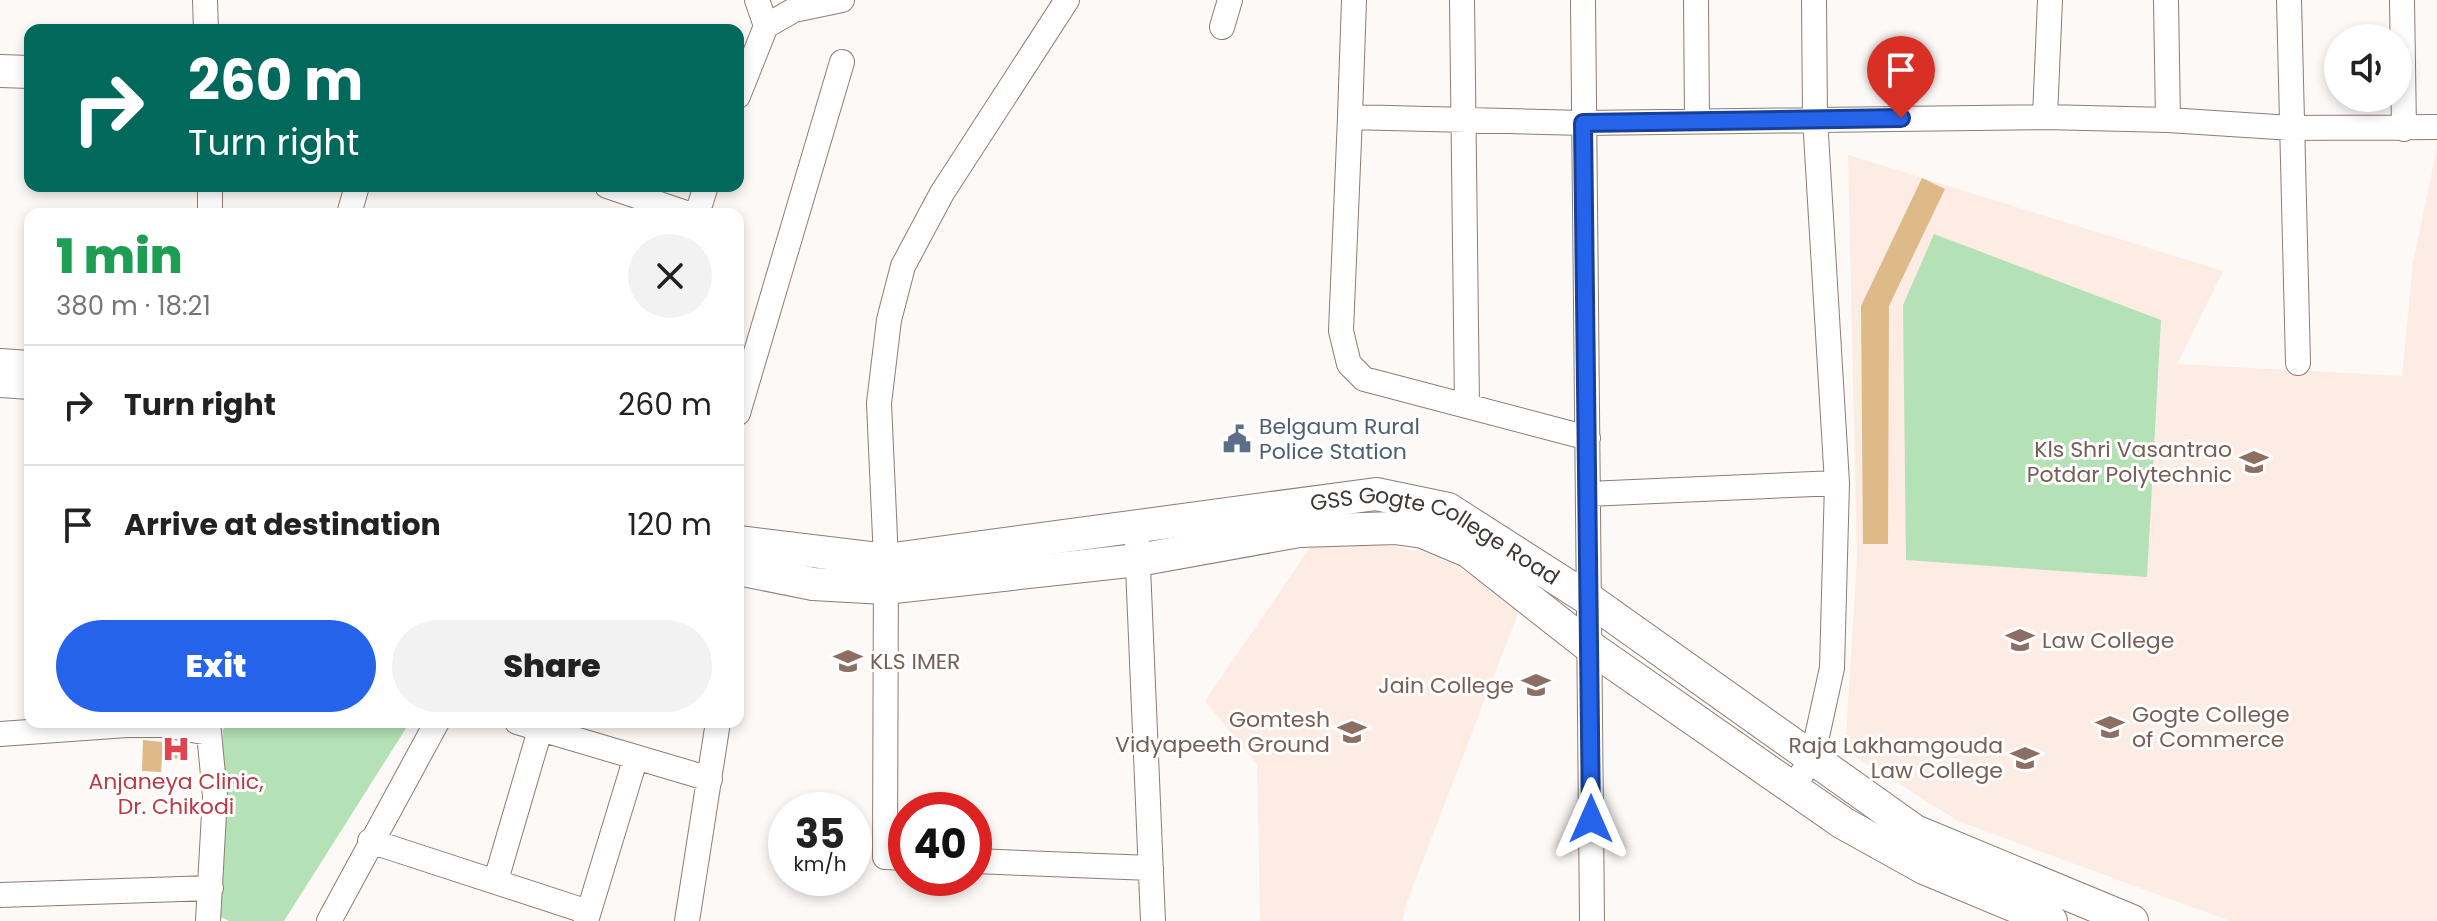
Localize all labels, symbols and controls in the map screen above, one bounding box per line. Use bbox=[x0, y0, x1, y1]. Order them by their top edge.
map controls bbox=[2324, 24, 2412, 112]
button: sound bbox=[2324, 24, 2412, 112]
pin bbox=[1867, 36, 1935, 118]
text: 260 m bbox=[188, 41, 363, 120]
icon: arrive bbox=[1879, 48, 1923, 92]
icon: right bbox=[56, 56, 160, 160]
text: Turn right bbox=[188, 117, 359, 168]
text: 1 min bbox=[56, 223, 183, 290]
button: close bbox=[628, 234, 712, 318]
text: 380 m · 18:21 bbox=[56, 288, 211, 324]
icon: right bbox=[56, 383, 100, 427]
text: Turn right bbox=[124, 383, 276, 426]
text: 260 m bbox=[618, 383, 712, 426]
place label: Belgaum Rural Police Station bbox=[1259, 411, 1420, 467]
public building icon: Belgaum Rural Police Station bbox=[1222, 424, 1252, 454]
place label: Kls Shri Vasantrao Potdar Polytechnic bbox=[2027, 434, 2232, 490]
school or university icon: Kls Shri Vasantrao Potdar Polytechnic bbox=[2239, 447, 2269, 477]
street label: GSS Gogte College Road bbox=[1308, 479, 1566, 592]
icon: arrive bbox=[56, 503, 100, 547]
text: Arrive at destination bbox=[124, 503, 441, 546]
text: 120 m bbox=[627, 503, 712, 546]
button: Exit bbox=[56, 620, 376, 712]
button: Share bbox=[392, 620, 712, 712]
school or university icon: Law College bbox=[2005, 625, 2035, 655]
place label: Law College bbox=[2042, 625, 2174, 656]
school or university icon: KLS IMER bbox=[833, 646, 863, 676]
place label: KLS IMER bbox=[870, 646, 961, 677]
place label: Jain College bbox=[1378, 670, 1514, 701]
school or university icon: Jain College bbox=[1521, 670, 1551, 700]
place label: Gogte College of Commerce bbox=[2132, 699, 2290, 755]
place label: Gomtesh Vidyapeeth Ground bbox=[1115, 704, 1330, 760]
school or university icon: Gogte College of Commerce bbox=[2095, 712, 2125, 742]
school or university icon: Gomtesh Vidyapeeth Ground bbox=[1337, 717, 1367, 747]
place label: Raja Lakhamgouda Law College bbox=[1788, 730, 2003, 786]
hospital icon: Anjaneya Clinic, Dr. Chikodi bbox=[161, 734, 191, 764]
school or university icon: Raja Lakhamgouda Law College bbox=[2010, 743, 2040, 773]
place label: Anjaneya Clinic, Dr. Chikodi bbox=[88, 766, 264, 822]
position arrow bbox=[1549, 777, 1633, 861]
speed limit sign: 40 bbox=[888, 792, 992, 896]
text: 35 bbox=[795, 806, 845, 862]
text: km/h bbox=[793, 850, 847, 878]

